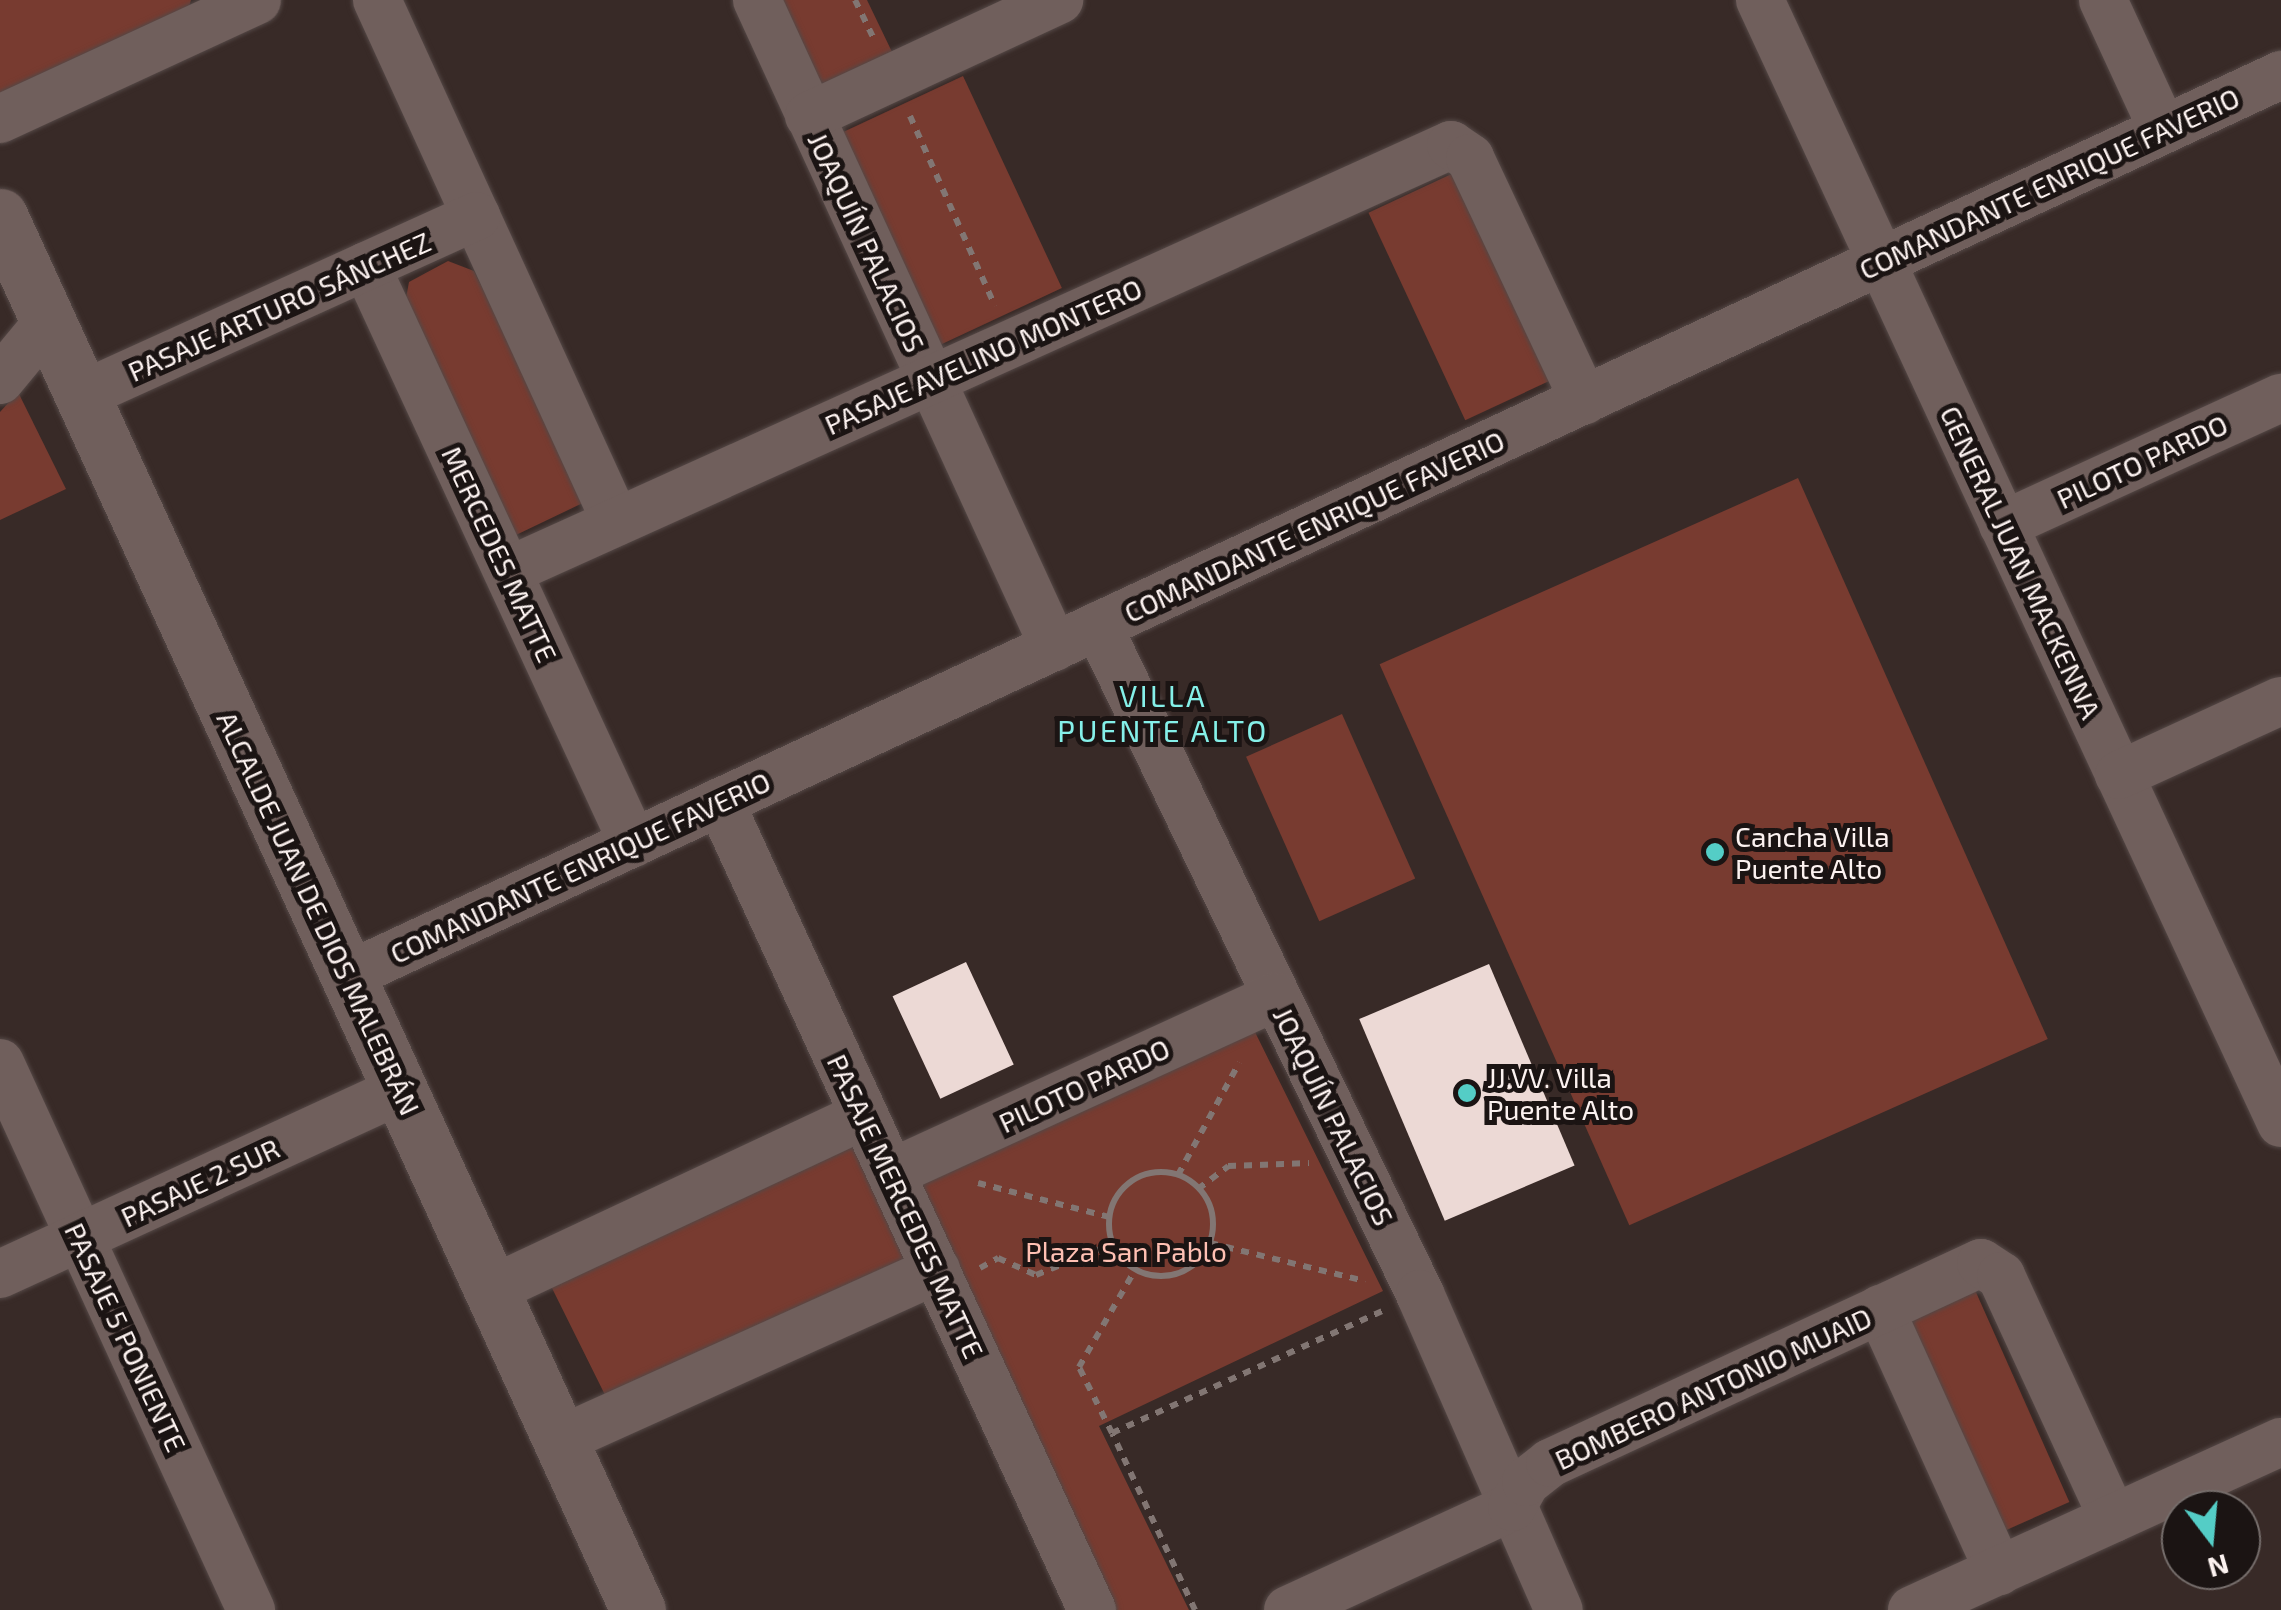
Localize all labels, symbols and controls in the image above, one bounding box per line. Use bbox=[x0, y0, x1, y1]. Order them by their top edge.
street label: COMANDANTE ENRIQUE FAVERIO bbox=[1854, 80, 2244, 286]
street label: JOAQUÍN PALACIOS bbox=[801, 127, 933, 357]
street label: PASAJE ARTURO SÁNCHEZ bbox=[122, 224, 436, 388]
street label: PASAJE AVELINO MONTERO bbox=[819, 271, 1147, 441]
street label: GENERAL JUAN MACKENNA bbox=[1933, 400, 2109, 724]
street label: PILOTO PARDO bbox=[2051, 407, 2233, 515]
street label: COMANDANTE ENRIQUE FAVERIO bbox=[1119, 423, 1509, 629]
street label: MERCEDES MATTE bbox=[435, 441, 565, 667]
district label: VILLA PUENTE ALTO bbox=[1057, 677, 1269, 748]
street label: ALCALDE JUAN DE DIOS MALEBRÁN bbox=[210, 706, 428, 1120]
street label: COMANDANTE ENRIQUE FAVERIO bbox=[385, 764, 775, 970]
place label: Cancha Villa Puente Alto bbox=[1735, 819, 1890, 885]
marker: Cancha Villa Puente Alto bbox=[1704, 841, 1726, 863]
street label: JOAQUÍN PALACIOS bbox=[1267, 1001, 1401, 1231]
street label: PILOTO PARDO bbox=[993, 1031, 1175, 1139]
street label: PASAJE MERCEDES MATTE bbox=[821, 1049, 991, 1363]
place label: JJ.VV. Villa Puente Alto bbox=[1487, 1060, 1635, 1126]
marker: JJ.VV. Villa Puente Alto bbox=[1456, 1082, 1478, 1104]
street label: PASAJE 2 SUR bbox=[115, 1131, 285, 1233]
street label: PASAJE 5 PONIENTE bbox=[58, 1217, 194, 1457]
park label: Plaza San Pablo bbox=[1025, 1234, 1227, 1268]
street label: BOMBERO ANTONIO MUAID bbox=[1549, 1300, 1877, 1476]
north arrow bbox=[2161, 1490, 2261, 1590]
text: N bbox=[2204, 1548, 2233, 1586]

